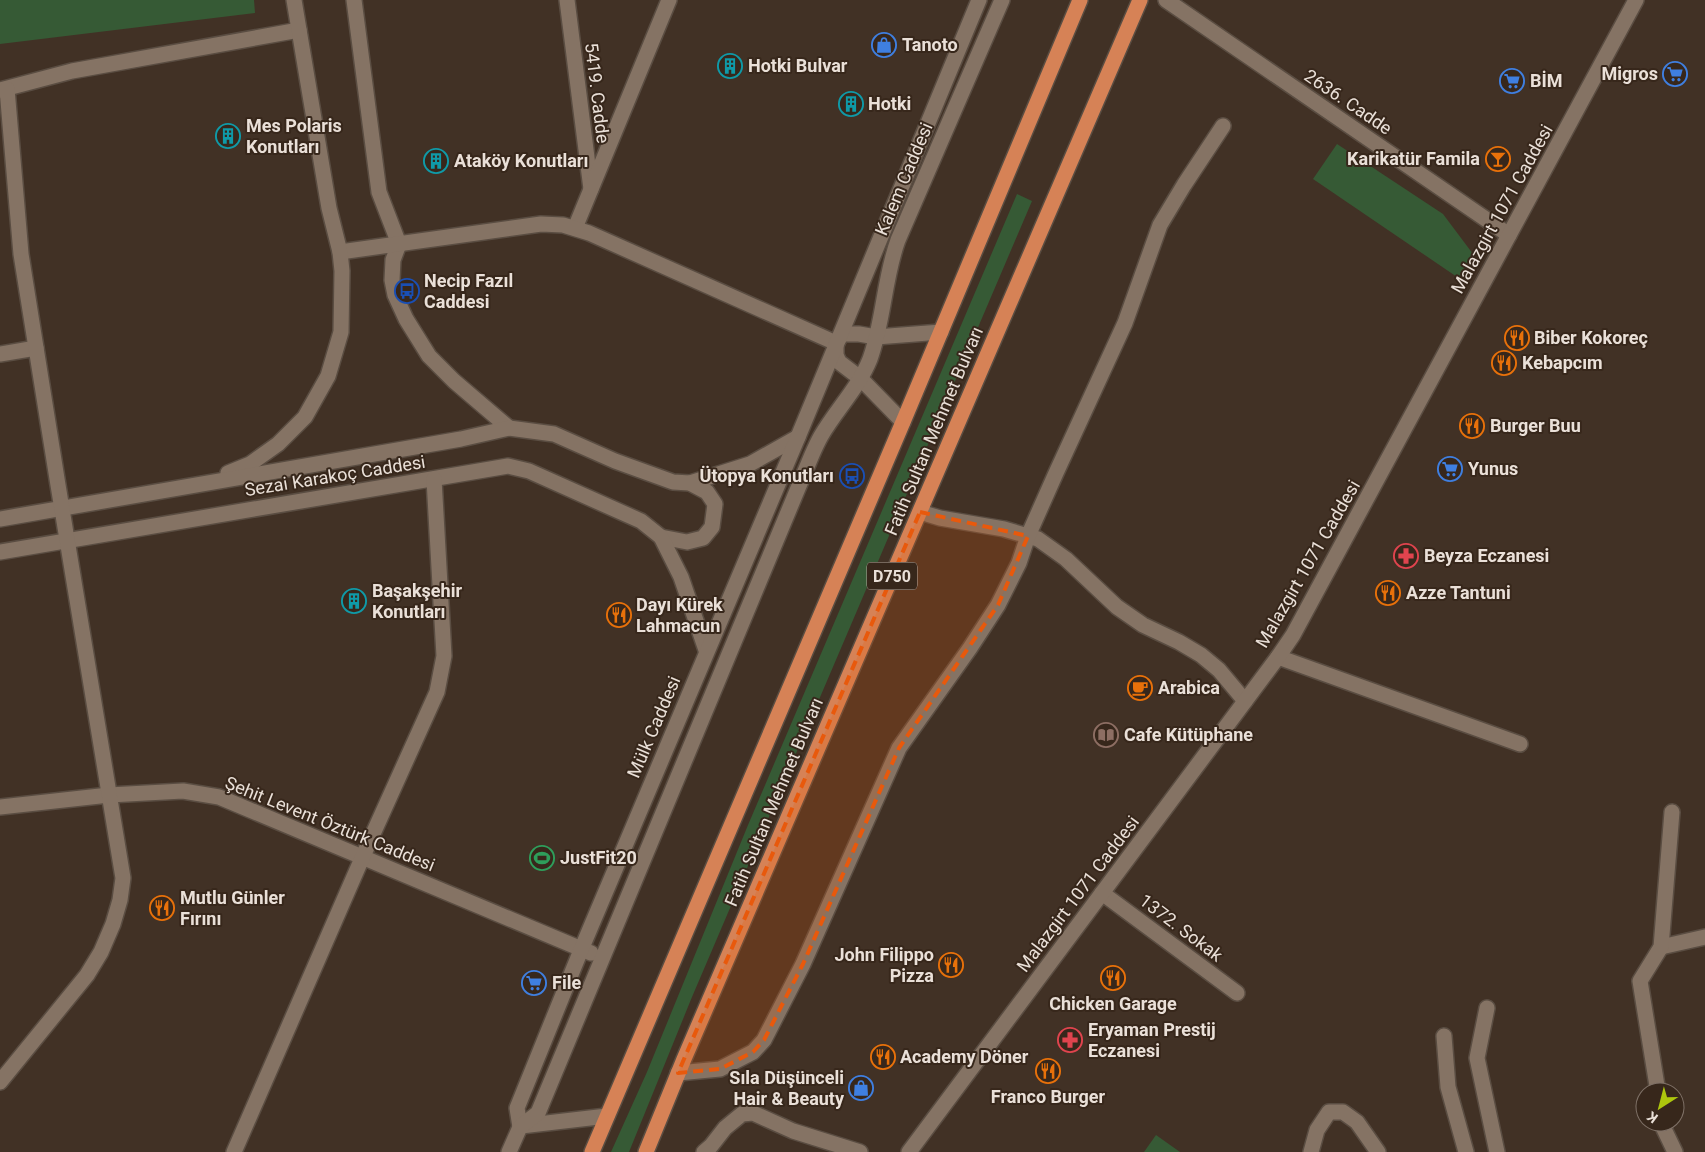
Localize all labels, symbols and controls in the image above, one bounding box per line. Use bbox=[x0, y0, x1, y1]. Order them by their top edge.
shop icon: Tanoto bbox=[871, 32, 897, 58]
place label: Tanoto bbox=[902, 34, 958, 55]
street label: 5419. Cadde bbox=[581, 42, 614, 144]
building icon: Hotki Bulvar bbox=[717, 53, 743, 79]
place label: Hotki Bulvar bbox=[748, 55, 848, 76]
supermarket icon: Migros bbox=[1662, 61, 1688, 87]
place label: Migros bbox=[1601, 63, 1658, 84]
street label: 2636. Cadde bbox=[1301, 65, 1396, 139]
supermarket icon: BİM bbox=[1499, 68, 1525, 94]
place label: BİM bbox=[1530, 70, 1563, 91]
building icon: Hotki bbox=[838, 91, 864, 117]
place label: Hotki bbox=[868, 93, 911, 114]
place label: Mes Polaris Konutları bbox=[246, 115, 342, 157]
street label: Kalem Caddesi bbox=[870, 119, 937, 238]
street label: Malazgirt 1071 Caddesi bbox=[1446, 121, 1557, 297]
building icon: Mes Polaris Konutları bbox=[215, 123, 241, 149]
bar icon: Karikatür Famila bbox=[1485, 146, 1511, 172]
building icon: Ataköy Konutları bbox=[423, 148, 449, 174]
place label: Karikatür Famila bbox=[1347, 148, 1480, 169]
place label: Ataköy Konutları bbox=[454, 150, 588, 171]
place label: Necip Fazıl Caddesi bbox=[424, 270, 513, 312]
bus stop icon: Necip Fazıl Caddesi bbox=[394, 278, 420, 304]
street label: Fatih Sultan Mehmet Bulvarı bbox=[880, 323, 987, 538]
restaurant icon: Biber Kokoreç bbox=[1504, 325, 1530, 351]
place label: Biber Kokoreç bbox=[1534, 327, 1648, 348]
restaurant icon: Kebapcım bbox=[1491, 350, 1517, 376]
place label: Kebapcım bbox=[1522, 352, 1603, 373]
restaurant icon: Burger Buu bbox=[1459, 413, 1485, 439]
place label: Burger Buu bbox=[1490, 415, 1581, 436]
street label: Sezai Karakoç Caddesi bbox=[243, 451, 427, 500]
supermarket icon: Yunus bbox=[1437, 456, 1463, 482]
place label: Yunus bbox=[1468, 458, 1518, 479]
bus stop icon: Ütopya Konutları bbox=[839, 463, 865, 489]
place label: Ütopya Konutları bbox=[700, 465, 834, 486]
street label: Malazgirt 1071 Caddesi bbox=[1251, 476, 1364, 651]
pharmacy icon: Beyza Eczanesi bbox=[1393, 543, 1419, 569]
place label: Beyza Eczanesi bbox=[1424, 545, 1549, 566]
road number: D750 bbox=[867, 562, 917, 590]
place label: Başakşehir Konutları bbox=[372, 580, 462, 622]
restaurant icon: Azze Tantuni bbox=[1375, 580, 1401, 606]
place label: Azze Tantuni bbox=[1406, 582, 1511, 603]
building icon: Başakşehir Konutları bbox=[341, 588, 367, 614]
place label: Dayı Kürek Lahmacun bbox=[636, 594, 723, 636]
restaurant icon: Dayı Kürek Lahmacun bbox=[606, 602, 632, 628]
street label: Mülk Caddesi bbox=[623, 673, 684, 781]
cafe icon: Arabica bbox=[1127, 675, 1153, 701]
place label: Arabica bbox=[1158, 677, 1220, 698]
street label: Fatih Sultan Mehmet Bulvarı bbox=[720, 694, 827, 909]
library icon: Cafe Kütüphane bbox=[1093, 722, 1119, 748]
place label: Cafe Kütüphane bbox=[1124, 724, 1253, 745]
street label: Şehit Levent Öztürk Caddesi bbox=[222, 772, 438, 875]
street label: Malazgirt 1071 Caddesi bbox=[1012, 812, 1143, 976]
sports icon: JustFit20 bbox=[529, 845, 555, 871]
place label: JustFit20 bbox=[560, 847, 637, 868]
place label: Mutlu Günler Fırını bbox=[180, 887, 285, 929]
street label: 1372. Sokak bbox=[1136, 890, 1228, 966]
restaurant icon: Mutlu Günler Fırını bbox=[149, 895, 175, 921]
place label: John Filippo Pizza bbox=[835, 944, 934, 986]
restaurant icon: John Filippo Pizza bbox=[938, 952, 964, 978]
restaurant icon: Chicken Garage bbox=[1100, 965, 1126, 991]
supermarket icon: File bbox=[521, 970, 547, 996]
place label: File bbox=[552, 972, 581, 993]
place label: Chicken Garage bbox=[1049, 993, 1177, 1014]
place label: Eryaman Prestij Eczanesi bbox=[1088, 1019, 1216, 1061]
pharmacy icon: Eryaman Prestij Eczanesi bbox=[1057, 1027, 1083, 1053]
restaurant icon: Academy Döner bbox=[870, 1044, 896, 1070]
place label: Academy Döner bbox=[900, 1046, 1029, 1067]
restaurant icon: Franco Burger bbox=[1035, 1058, 1061, 1084]
place label: Sıla Düşünceli Hair & Beauty bbox=[729, 1067, 845, 1109]
shop icon: Sıla Düşünceli Hair & Beauty bbox=[848, 1075, 874, 1101]
north arrow bbox=[1635, 1082, 1685, 1132]
place label: Franco Burger bbox=[991, 1086, 1106, 1107]
text: K bbox=[1644, 1108, 1661, 1127]

